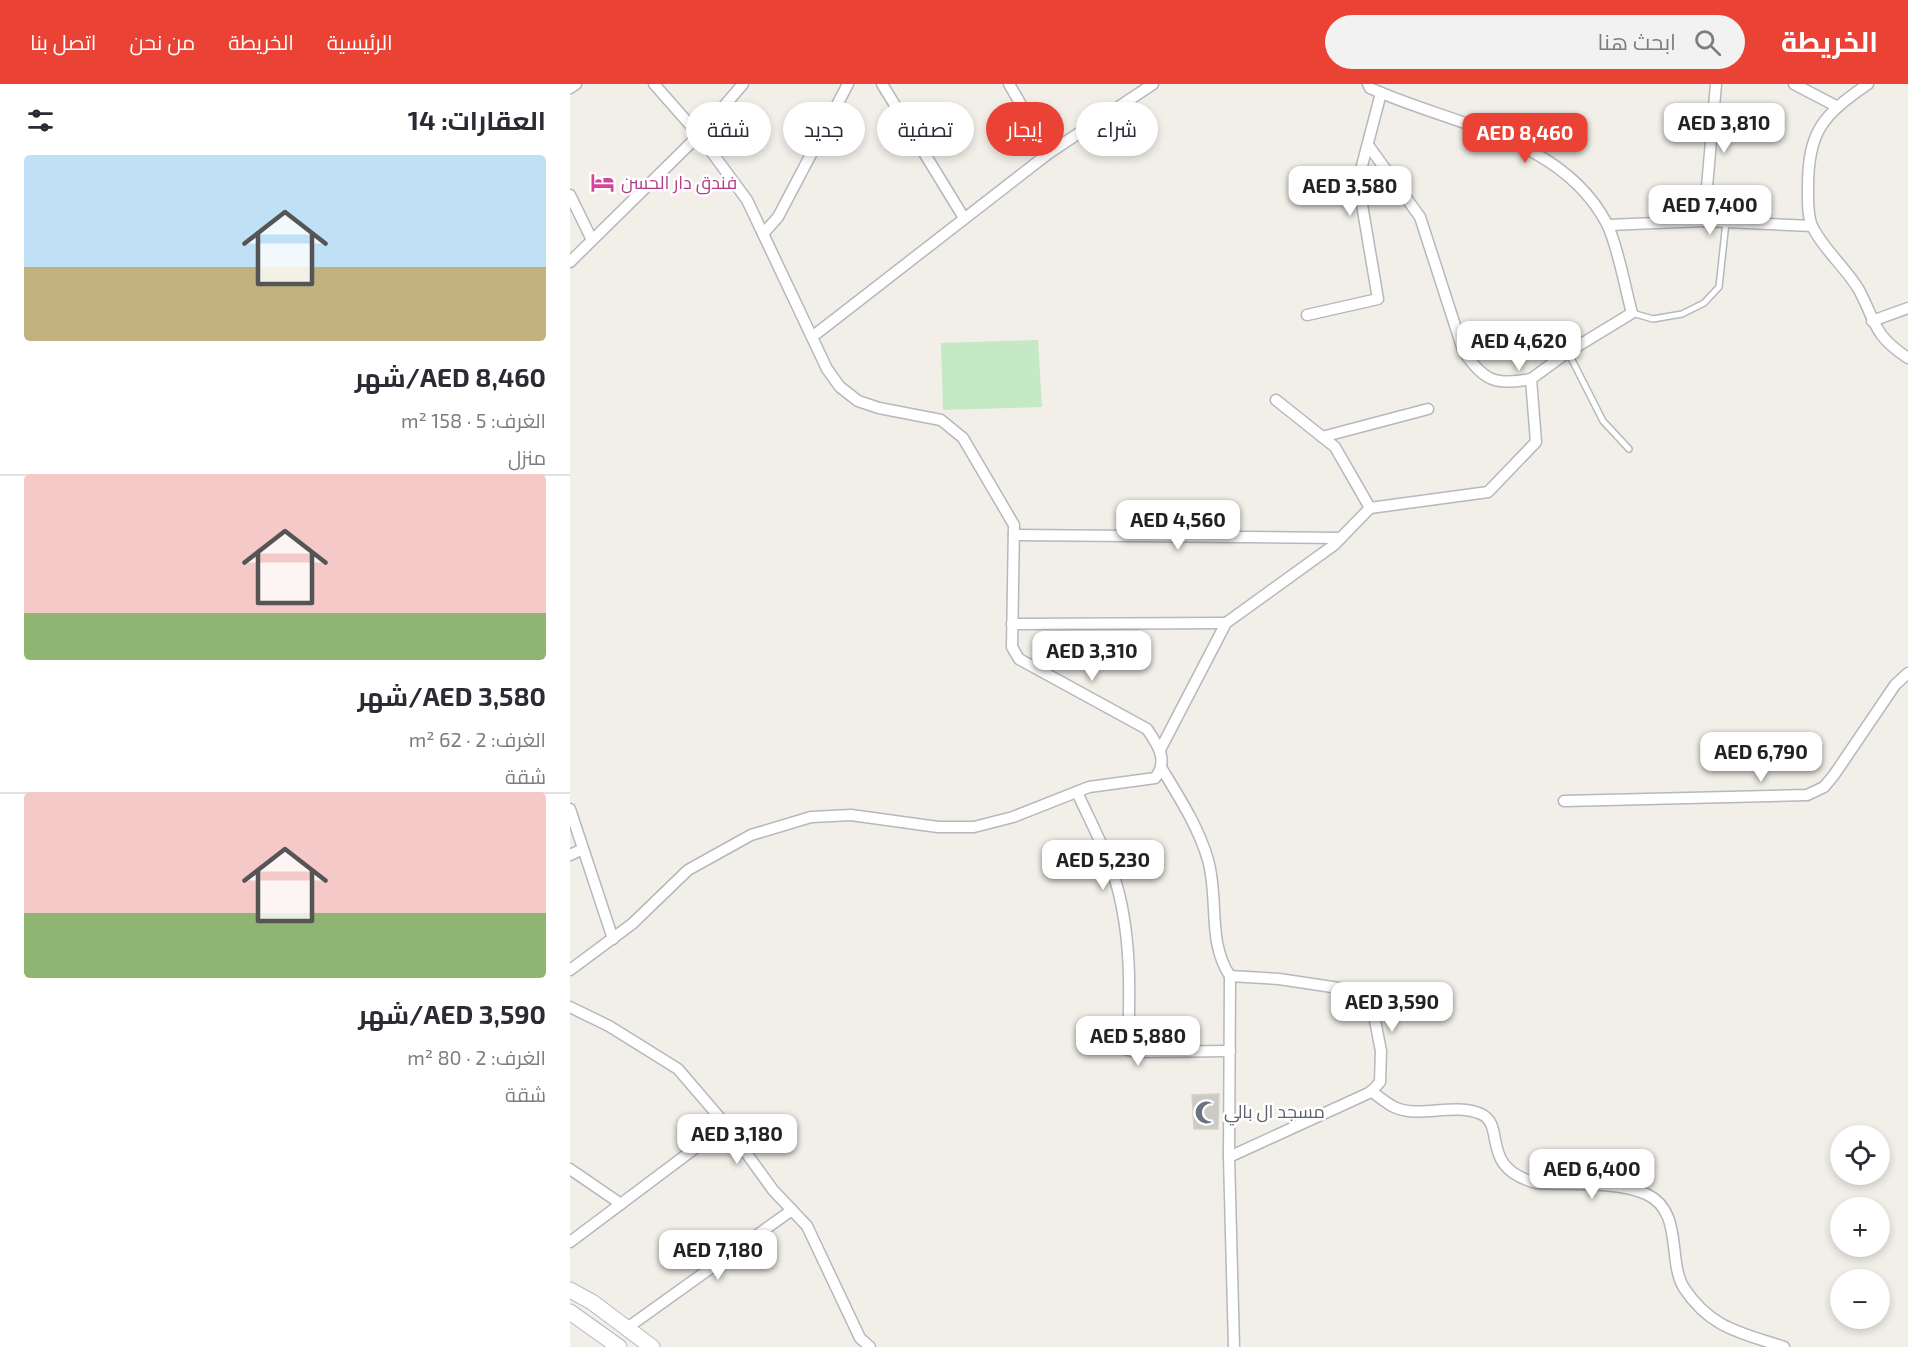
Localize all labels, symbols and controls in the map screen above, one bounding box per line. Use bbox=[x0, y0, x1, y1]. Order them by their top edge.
search box bbox=[1325, 15, 1745, 69]
text: الخريطة bbox=[1781, 24, 1878, 58]
icon: search bbox=[1691, 26, 1724, 59]
text: ابحث هنا bbox=[1598, 28, 1676, 54]
text: اتصل بنا bbox=[30, 29, 97, 54]
text: من نحن bbox=[130, 29, 195, 54]
text: الخريطة bbox=[228, 29, 294, 54]
text: الرئيسية bbox=[327, 29, 393, 54]
chip: شقة bbox=[686, 102, 771, 156]
chip: جديد bbox=[783, 102, 865, 156]
chip: تصفية bbox=[877, 102, 974, 156]
chip: إيجار bbox=[986, 102, 1064, 156]
chip: شراء bbox=[1076, 102, 1158, 156]
pin: AED 3,810 bbox=[1655, 103, 1793, 154]
icon: filters bbox=[24, 104, 57, 137]
text: العقارات: 14 bbox=[408, 104, 546, 135]
text: AED 3,810 bbox=[1678, 110, 1770, 134]
pin: AED 8,460 bbox=[1456, 113, 1594, 164]
text: AED 8,460 bbox=[1477, 120, 1573, 144]
pin: AED 3,580 bbox=[1281, 166, 1419, 217]
hotel icon: فندق دار الحسن bbox=[590, 170, 616, 196]
place label: فندق دار الحسن bbox=[621, 171, 737, 195]
text: AED 3,580 bbox=[1303, 173, 1397, 197]
pin: AED 7,400 bbox=[1641, 185, 1779, 236]
text: AED 7,400 bbox=[1662, 192, 1758, 216]
icon: home bbox=[231, 194, 339, 302]
pin: AED 4,620 bbox=[1450, 321, 1588, 372]
text: AED 4,620 bbox=[1471, 328, 1567, 352]
text: AED 8,460/شهر bbox=[355, 361, 546, 392]
text: الغرف: 5 · 158 m² bbox=[401, 408, 546, 432]
text: منزل bbox=[508, 445, 546, 469]
pin: AED 4,560 bbox=[1109, 500, 1247, 551]
text: AED 4,560 bbox=[1130, 507, 1226, 531]
icon: home bbox=[231, 513, 339, 621]
pin: AED 3,310 bbox=[1023, 631, 1161, 682]
text: AED 3,310 bbox=[1046, 638, 1138, 662]
text: AED 3,580/شهر bbox=[357, 680, 546, 711]
text: الغرف: 2 · 62 m² bbox=[409, 727, 546, 751]
pin: AED 6,790 bbox=[1692, 732, 1830, 783]
text: AED 6,790 bbox=[1714, 739, 1808, 763]
text: شقة bbox=[505, 764, 546, 788]
icon: home bbox=[231, 831, 339, 939]
pin: AED 5,230 bbox=[1034, 840, 1172, 891]
text: AED 5,230 bbox=[1056, 847, 1150, 871]
pin: AED 3,590 bbox=[1323, 982, 1461, 1033]
text: AED 3,590 bbox=[1345, 989, 1439, 1013]
text: AED 3,590/شهر bbox=[358, 998, 546, 1029]
pin: AED 5,880 bbox=[1069, 1016, 1207, 1067]
text: AED 5,880 bbox=[1090, 1023, 1186, 1047]
text: الغرف: 2 · 80 m² bbox=[407, 1045, 546, 1069]
text: شقة bbox=[505, 1082, 546, 1106]
mosque icon: مسجد ال بالي bbox=[1193, 1099, 1219, 1125]
place label: مسجد ال بالي bbox=[1224, 1100, 1325, 1126]
pin: AED 3,180 bbox=[668, 1114, 806, 1165]
text: AED 3,180 bbox=[691, 1121, 783, 1145]
map controls bbox=[1830, 1125, 1890, 1329]
button: locate bbox=[1830, 1125, 1890, 1185]
pin: AED 6,400 bbox=[1523, 1149, 1661, 1200]
text: AED 6,400 bbox=[1543, 1156, 1641, 1180]
button: + bbox=[1830, 1197, 1890, 1257]
pin: AED 7,180 bbox=[649, 1230, 787, 1281]
text: AED 7,180 bbox=[673, 1237, 763, 1261]
button: − bbox=[1830, 1269, 1890, 1329]

